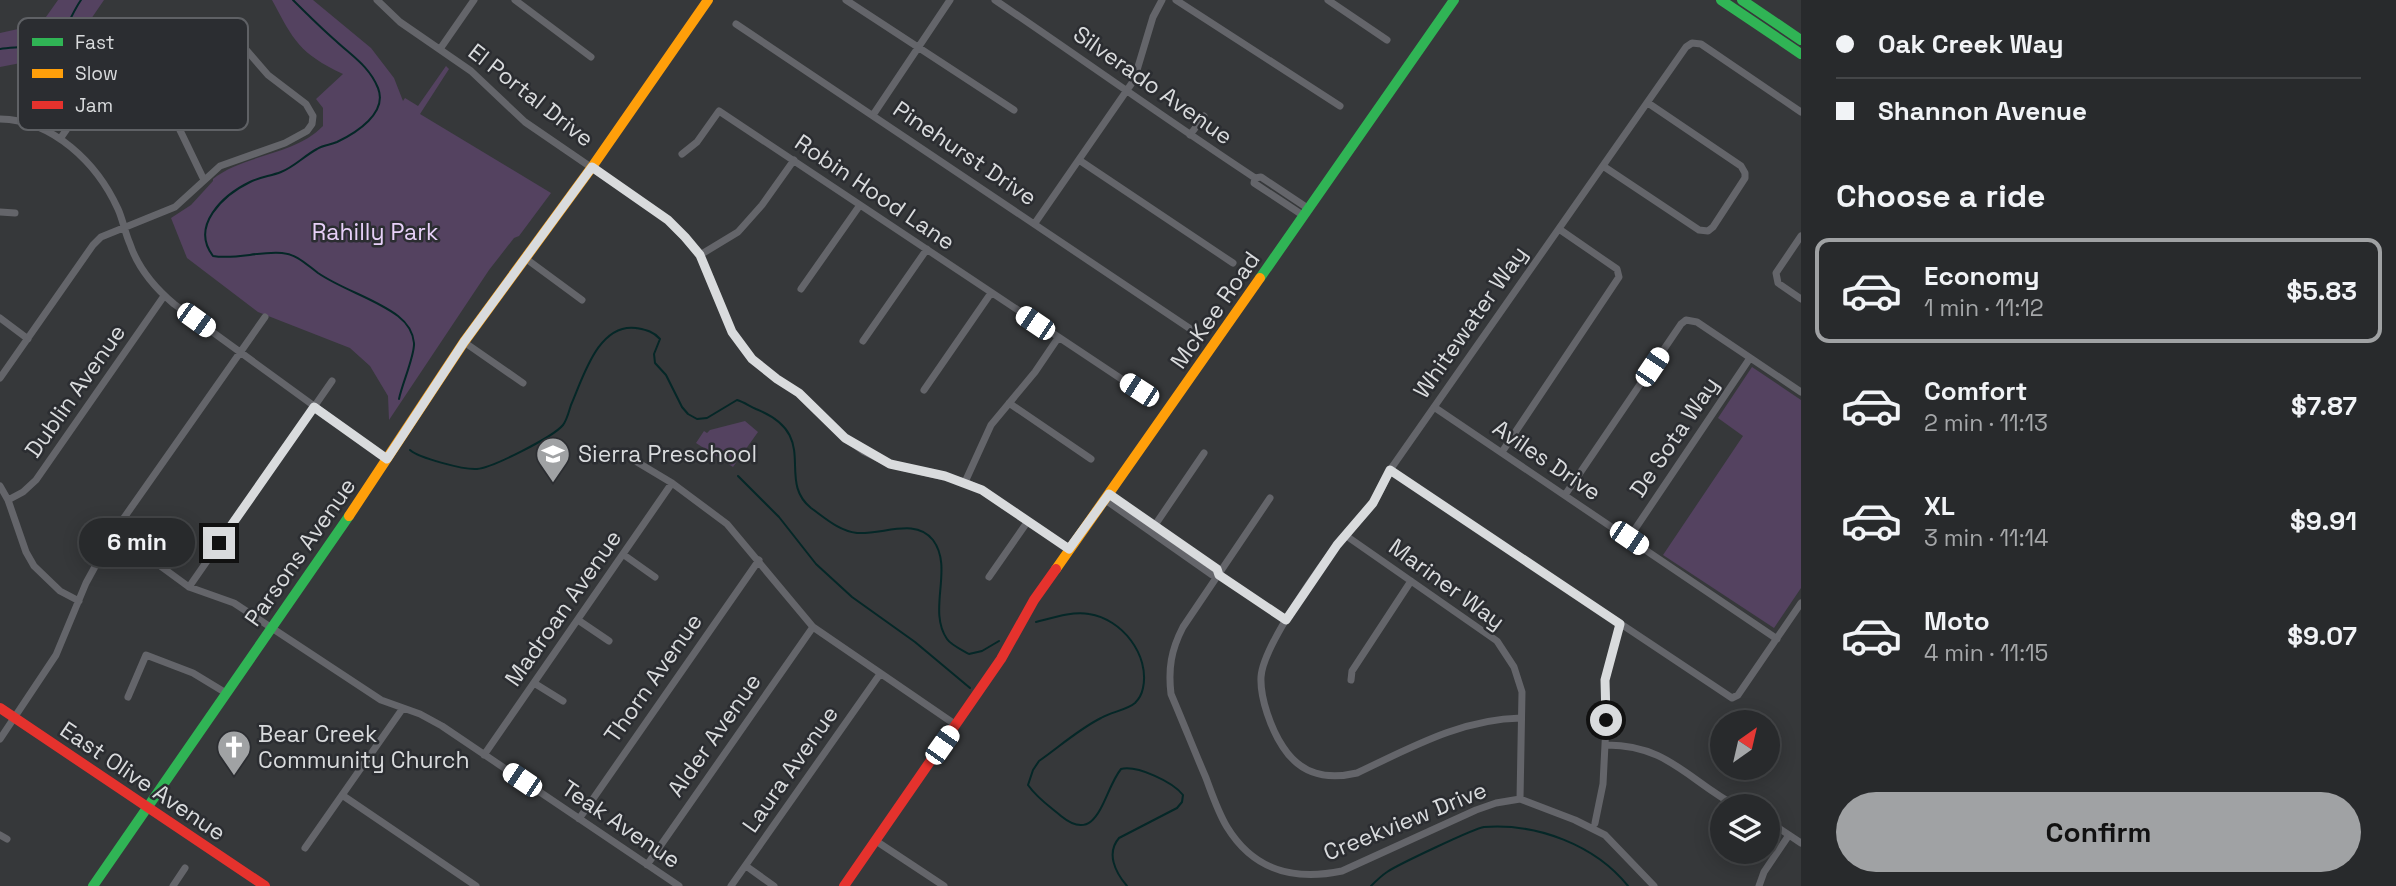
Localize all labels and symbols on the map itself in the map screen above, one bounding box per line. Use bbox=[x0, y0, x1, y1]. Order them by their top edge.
legend bbox=[18, 18, 248, 130]
street label: Silverado Avenue bbox=[1067, 19, 1239, 151]
text: Fast bbox=[75, 30, 115, 55]
street label: El Portal Drive bbox=[462, 37, 600, 153]
text: Slow bbox=[75, 61, 118, 86]
text: Jam bbox=[75, 93, 113, 118]
street label: Pinehurst Drive bbox=[887, 94, 1043, 212]
street label: Robin Hood Lane bbox=[789, 127, 961, 257]
park label: Rahilly Park bbox=[312, 217, 438, 247]
street label: Whitewater Way bbox=[1406, 240, 1534, 404]
street label: McKee Road bbox=[1163, 245, 1267, 375]
car bbox=[173, 299, 220, 341]
car bbox=[1012, 303, 1059, 343]
street label: Dublin Avenue bbox=[18, 318, 132, 464]
car bbox=[1632, 344, 1673, 390]
car bbox=[1116, 370, 1163, 410]
street label: De Sota Way bbox=[1623, 371, 1725, 503]
street label: Aviles Drive bbox=[1487, 413, 1607, 507]
school or university icon: Sierra Preschool bbox=[534, 435, 572, 484]
place label: Sierra Preschool bbox=[578, 439, 757, 469]
street label: Parsons Avenue bbox=[238, 472, 362, 632]
callout: 6 min bbox=[79, 518, 194, 568]
car bbox=[1606, 518, 1653, 558]
street label: Madroan Avenue bbox=[498, 524, 628, 692]
route end bbox=[203, 527, 235, 559]
street label: Mariner Way bbox=[1383, 532, 1511, 636]
street label: Thorn Avenue bbox=[597, 607, 709, 749]
street label: Alder Avenue bbox=[660, 667, 768, 803]
street label: Laura Avenue bbox=[735, 700, 845, 838]
route start bbox=[1590, 704, 1622, 736]
north arrow bbox=[1710, 710, 1780, 780]
street label: East Olive Avenue bbox=[54, 714, 232, 848]
place label: Bear Creek Community Church bbox=[258, 719, 470, 775]
car bbox=[922, 722, 963, 768]
church icon: Bear Creek Community Church bbox=[215, 728, 253, 777]
car bbox=[499, 760, 546, 800]
street label: Teak Avenue bbox=[556, 773, 686, 875]
street label: Creekview Drive bbox=[1319, 775, 1491, 867]

